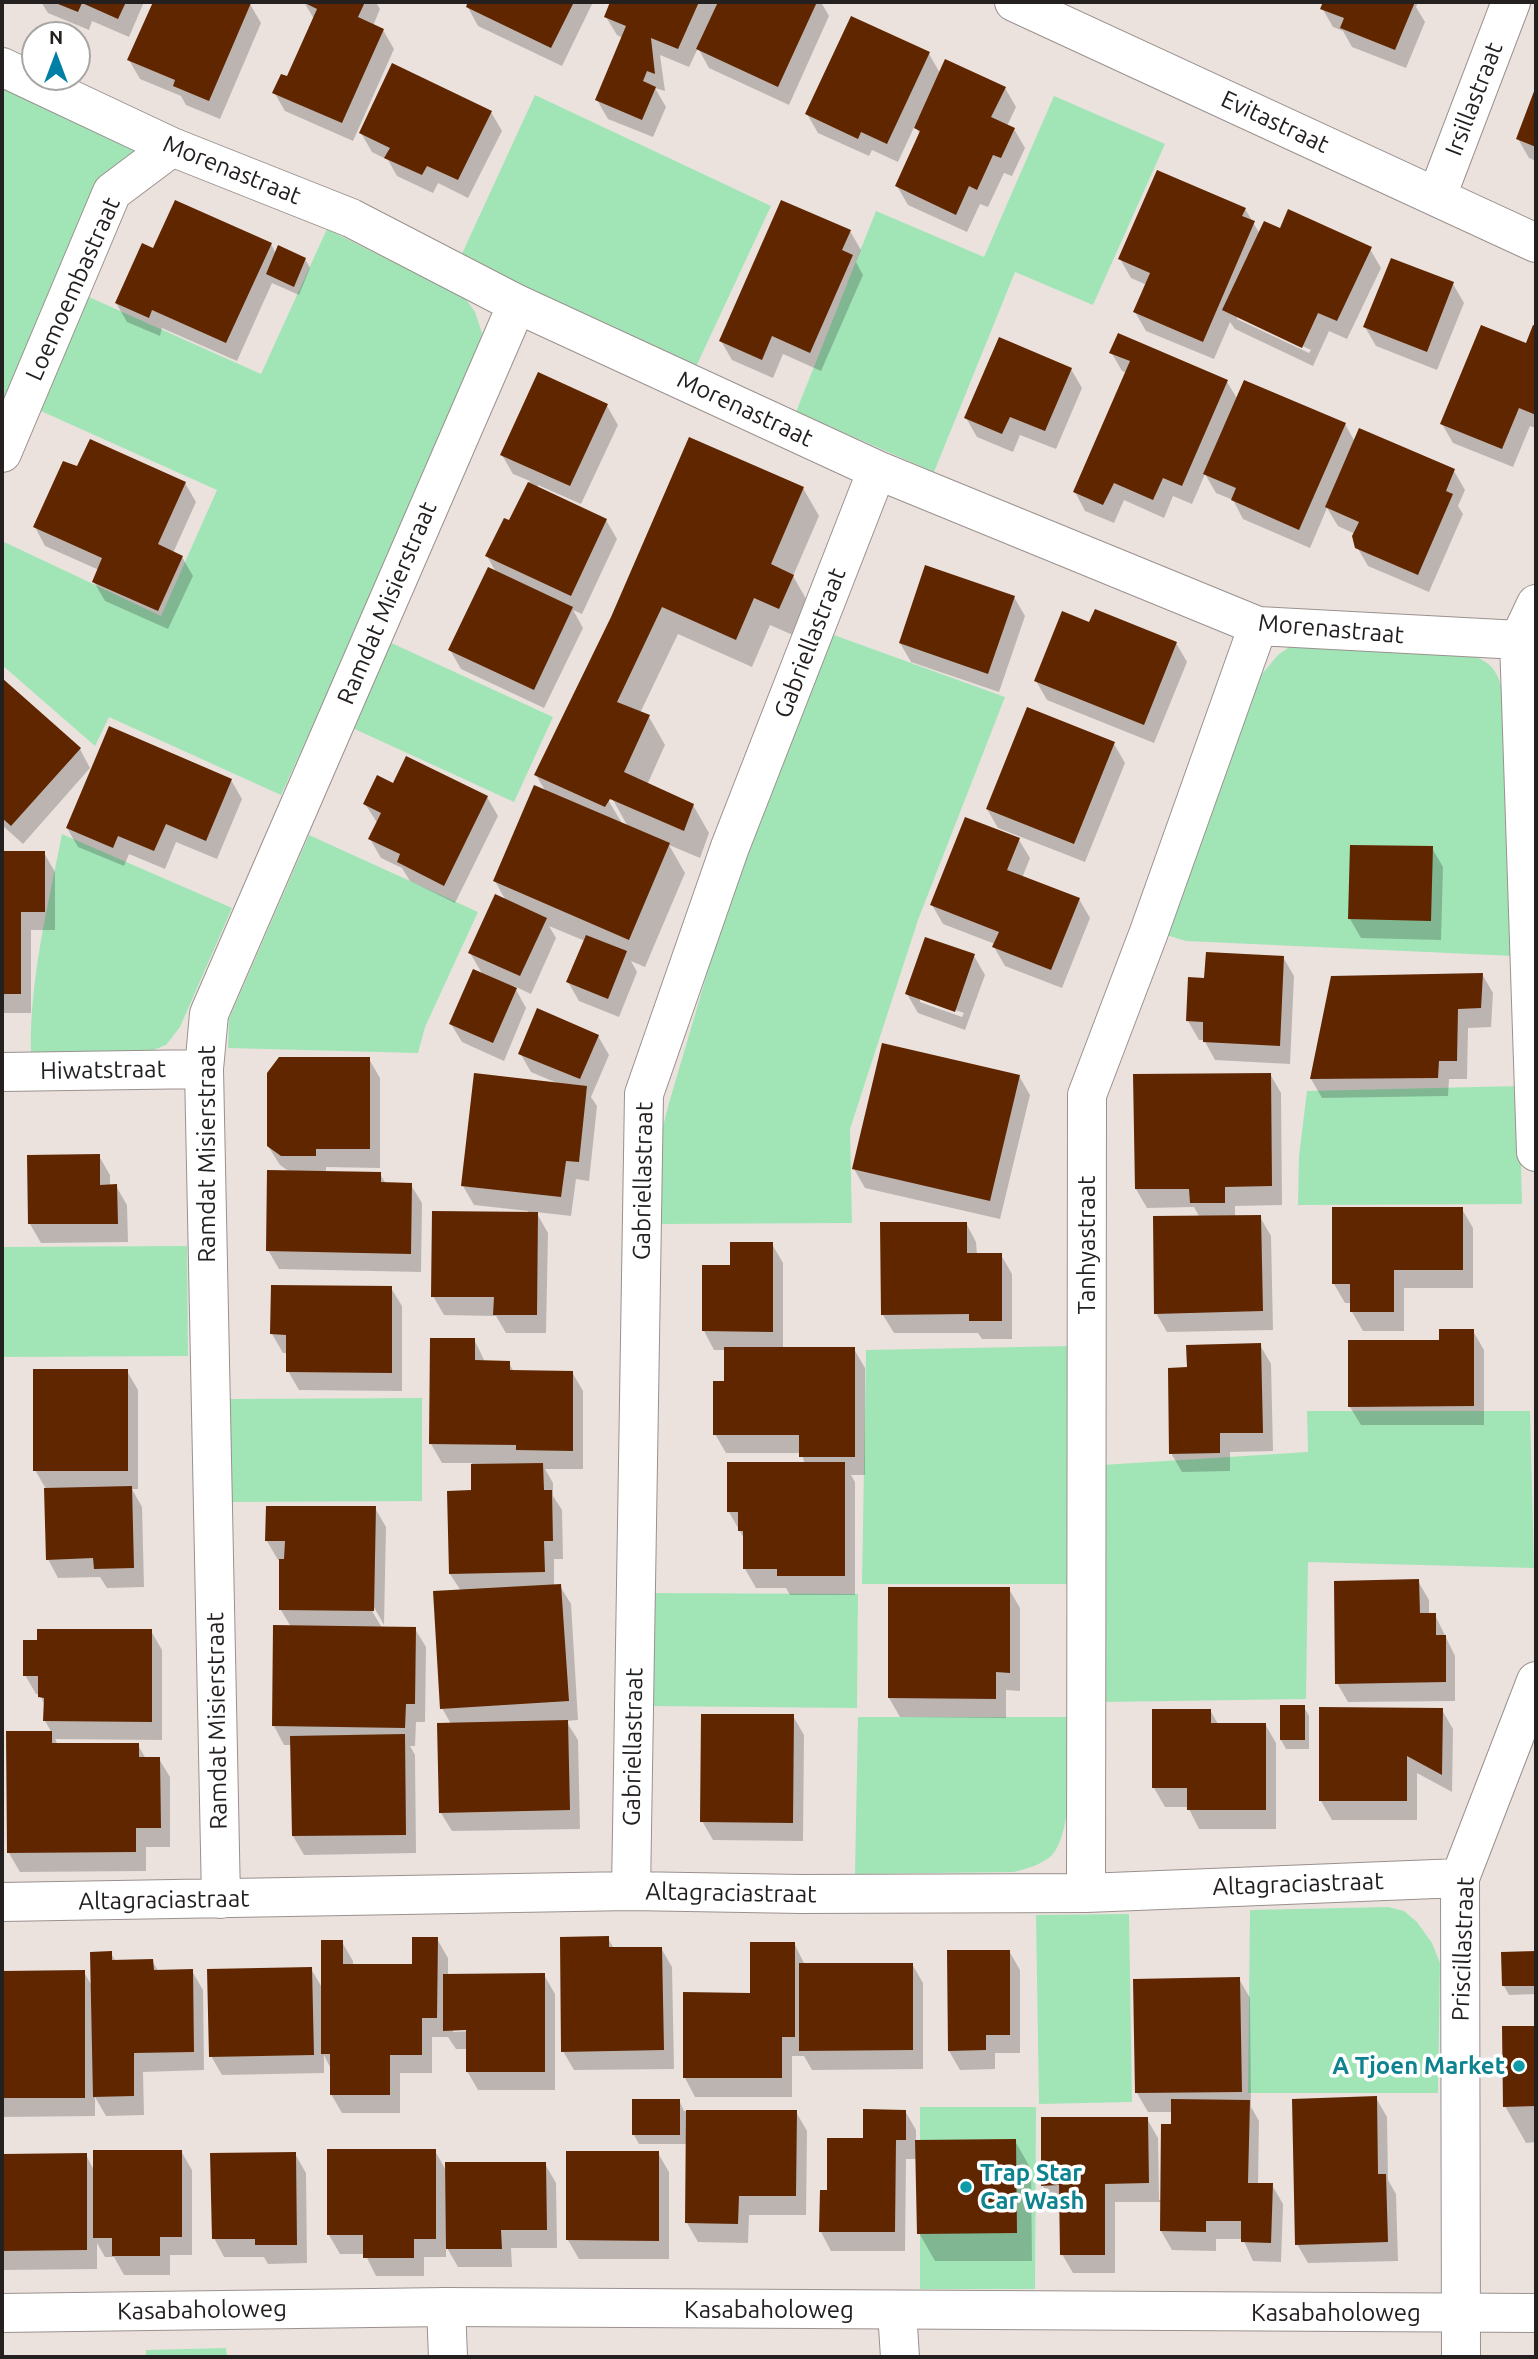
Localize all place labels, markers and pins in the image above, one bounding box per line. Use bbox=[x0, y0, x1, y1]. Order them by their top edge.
place label: A Tjoen Market bbox=[1332, 2052, 1505, 2080]
marker: A Tjoen Market bbox=[1511, 2058, 1527, 2074]
place label: Trap Star Car Wash bbox=[980, 2159, 1084, 2215]
marker: Trap Star Car Wash bbox=[958, 2179, 974, 2195]

